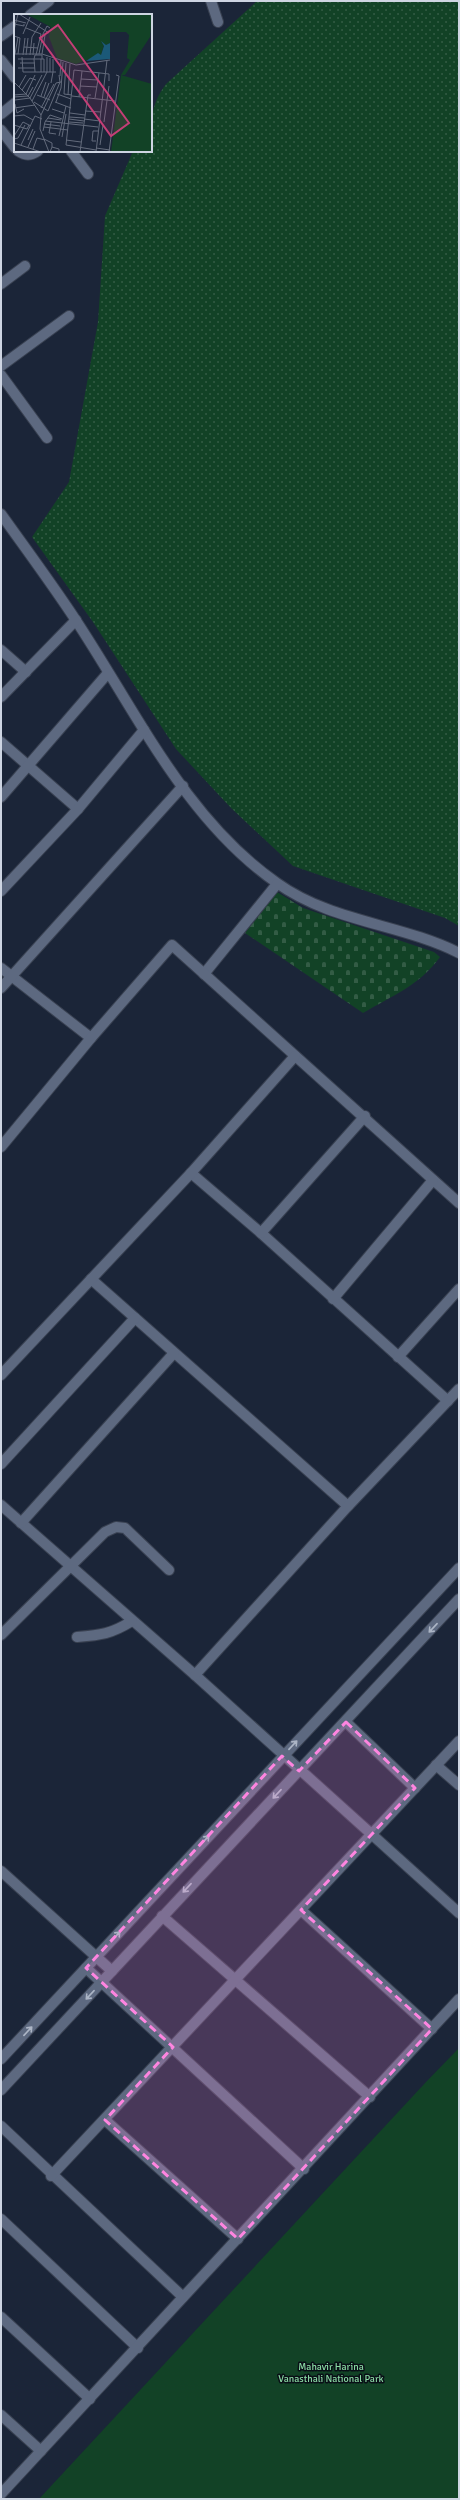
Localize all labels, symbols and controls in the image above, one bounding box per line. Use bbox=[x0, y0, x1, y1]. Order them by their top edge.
inset map bbox=[14, 14, 152, 152]
one-way arrow bbox=[428, 1622, 437, 1633]
one-way arrow bbox=[288, 1740, 298, 1750]
one-way arrow bbox=[272, 1789, 281, 1799]
one-way arrow bbox=[200, 1835, 209, 1845]
one-way arrow bbox=[182, 1883, 192, 1893]
one-way arrow bbox=[111, 1931, 120, 1941]
one-way arrow bbox=[86, 1989, 95, 1999]
one-way arrow bbox=[23, 2026, 32, 2036]
park label: Mahavir Harina Vanasthali National Park bbox=[278, 2361, 384, 2385]

